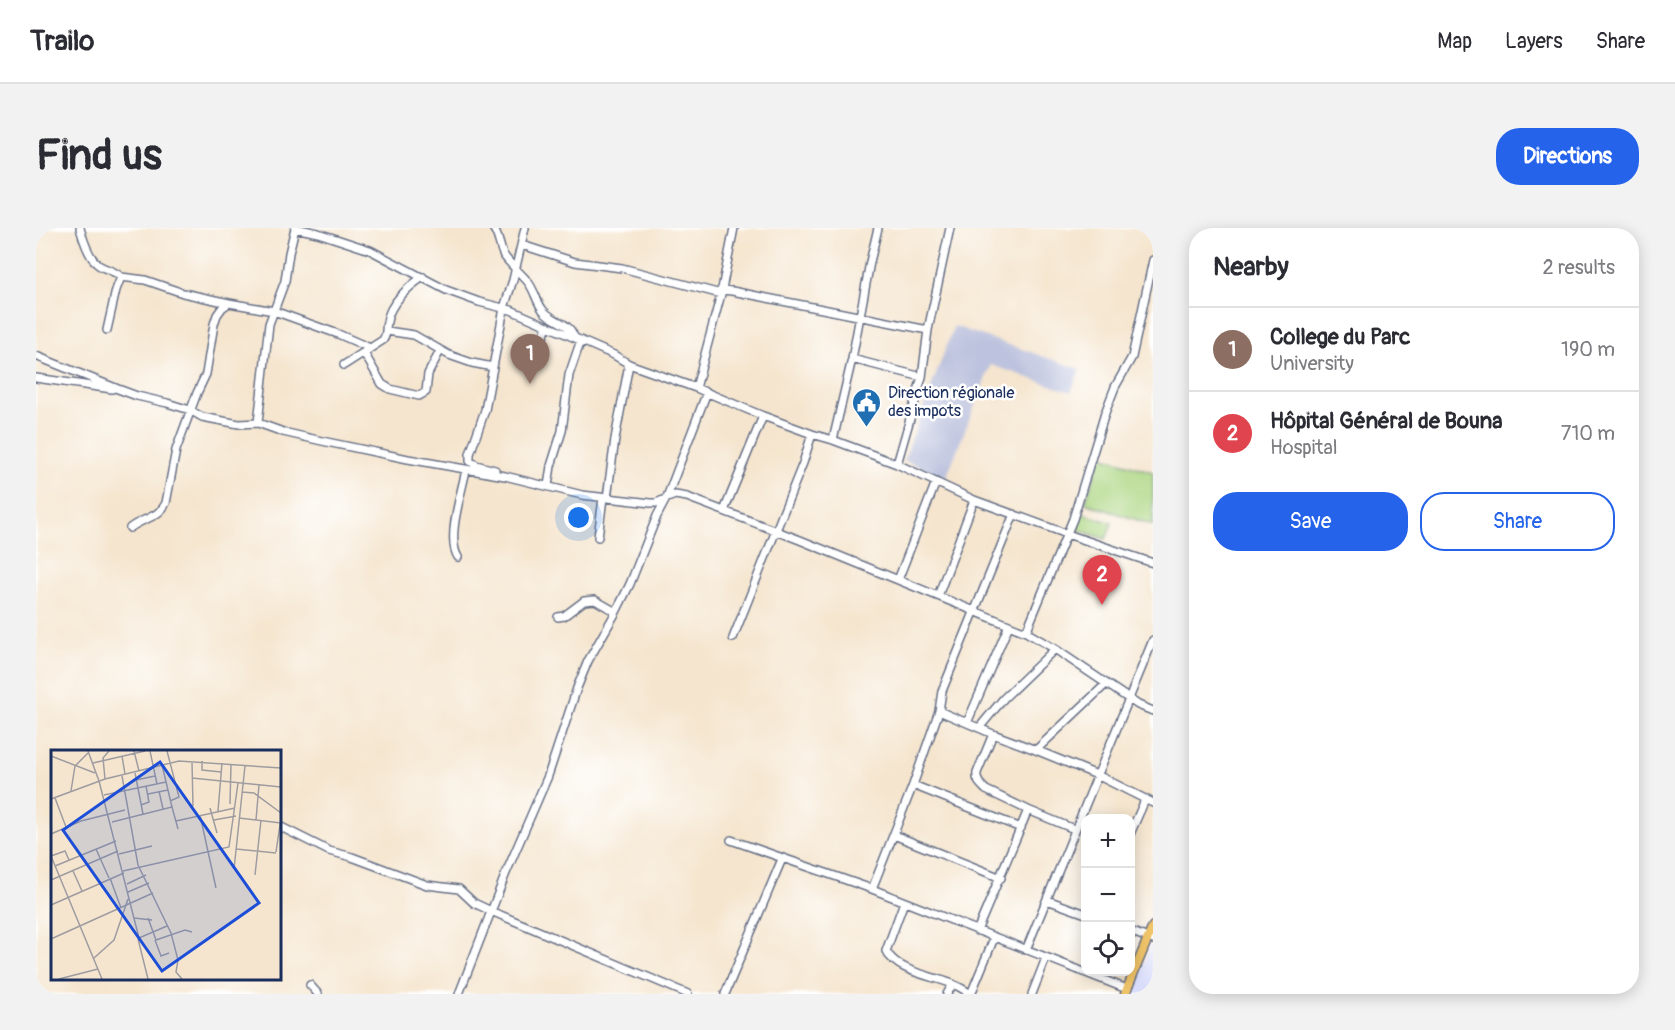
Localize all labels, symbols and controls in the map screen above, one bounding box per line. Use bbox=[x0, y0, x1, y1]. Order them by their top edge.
text: Trailo bbox=[30, 24, 94, 59]
text: Map bbox=[1437, 28, 1472, 55]
text: Layers bbox=[1505, 28, 1563, 55]
text: Share bbox=[1596, 28, 1645, 55]
button: Directions bbox=[1496, 128, 1639, 185]
text: Find us bbox=[36, 130, 162, 182]
text: Nearby bbox=[1213, 251, 1289, 283]
text: 2 results bbox=[1543, 255, 1615, 280]
text: College du Parc bbox=[1270, 323, 1411, 351]
pin: 1 bbox=[510, 334, 550, 384]
text: 1 bbox=[1229, 337, 1236, 362]
text: 190 m bbox=[1561, 337, 1615, 362]
text: University bbox=[1270, 351, 1354, 376]
place label: Direction régionale des impots bbox=[888, 383, 1014, 421]
public building icon: Direction régionale des impots bbox=[851, 386, 883, 428]
text: Hôpital Général de Bouna bbox=[1270, 407, 1503, 435]
text: 2 bbox=[1227, 421, 1238, 446]
text: 710 m bbox=[1561, 421, 1615, 446]
text: Hospital bbox=[1270, 435, 1337, 460]
button: Save bbox=[1213, 492, 1408, 551]
button: Share bbox=[1420, 492, 1615, 551]
your location bbox=[564, 503, 593, 532]
pin: 2 bbox=[1082, 556, 1122, 605]
inset map bbox=[51, 750, 280, 979]
map controls bbox=[1081, 814, 1135, 976]
button: + bbox=[1081, 814, 1135, 868]
button: − bbox=[1081, 868, 1135, 922]
button: locate bbox=[1081, 922, 1135, 976]

